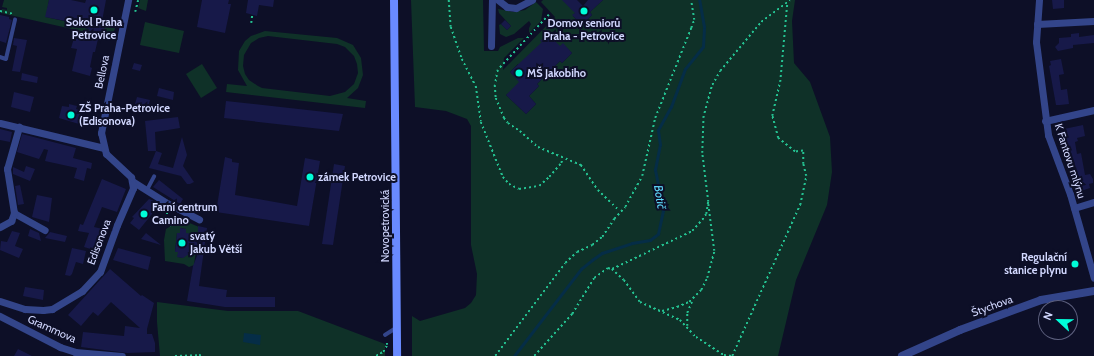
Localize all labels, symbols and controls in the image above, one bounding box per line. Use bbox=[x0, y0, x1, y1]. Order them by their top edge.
marker: Sokol Praha Petrovice bbox=[89, 5, 99, 15]
marker: Domov seniorů Praha - Petrovice bbox=[579, 6, 589, 16]
place label: Sokol Praha Petrovice bbox=[66, 16, 122, 42]
place label: Domov seniorů Praha - Petrovice bbox=[544, 17, 624, 43]
street label: Bellova bbox=[92, 54, 112, 90]
place label: MŠ Jakobiho bbox=[527, 66, 586, 80]
marker: MŠ Jakobiho bbox=[514, 68, 524, 78]
place label: ZŠ Praha-Petrovice (Edisonova) bbox=[79, 102, 170, 128]
marker: ZŠ Praha-Petrovice (Edisonova) bbox=[66, 110, 76, 120]
street label: K Fantovu mlýnu bbox=[1052, 122, 1088, 200]
place label: zámek Petrovice bbox=[318, 170, 396, 184]
marker: zámek Petrovice bbox=[305, 172, 315, 182]
water label: Botič bbox=[651, 184, 669, 210]
street label: Novopetrovická bbox=[378, 190, 392, 262]
place label: Farní centrum Camino bbox=[152, 201, 217, 227]
marker: Farní centrum Camino bbox=[139, 209, 149, 219]
street label: Edisonova bbox=[84, 217, 114, 267]
place label: svatý Jakub Větší bbox=[190, 230, 242, 256]
marker: svatý Jakub Větší bbox=[177, 238, 187, 248]
place label: Regulační stanice plynu bbox=[1004, 251, 1067, 277]
marker: Regulační stanice plynu bbox=[1070, 259, 1080, 269]
street label: Štychova bbox=[970, 292, 1014, 320]
north arrow bbox=[1038, 300, 1078, 340]
text: N bbox=[1040, 310, 1056, 322]
street label: Grammova bbox=[26, 312, 78, 346]

